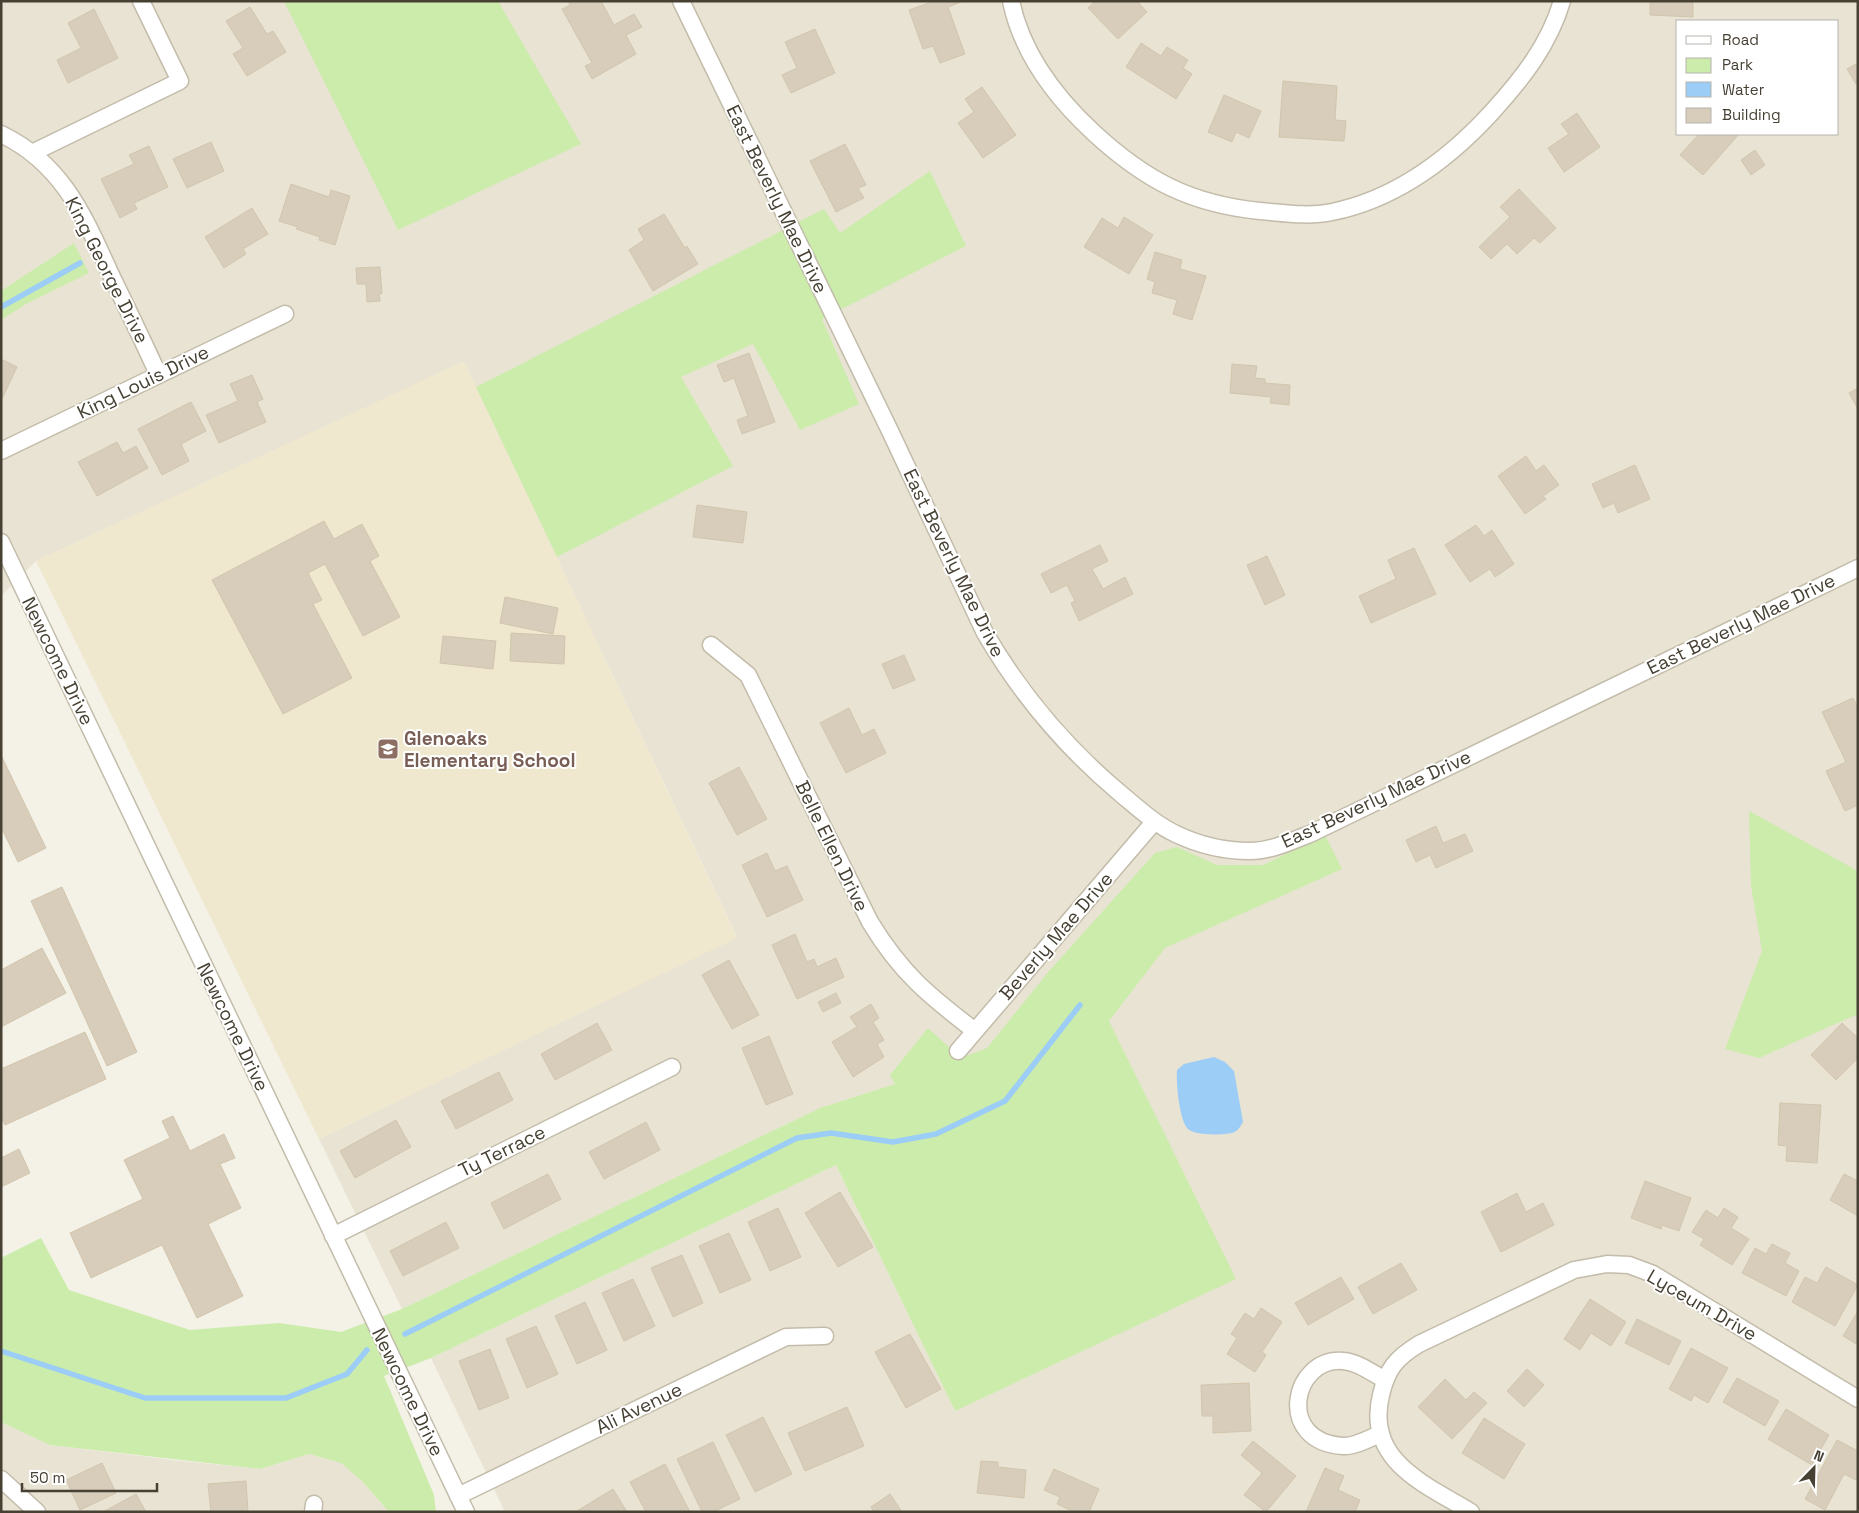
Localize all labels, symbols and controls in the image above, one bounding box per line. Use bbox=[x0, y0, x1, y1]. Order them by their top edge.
legend bbox=[1676, 20, 1839, 135]
text: Road bbox=[1722, 30, 1759, 49]
text: Park bbox=[1722, 55, 1753, 74]
text: Water bbox=[1722, 80, 1765, 99]
street label: East Beverly Mae Drive bbox=[720, 101, 834, 297]
text: Building bbox=[1722, 105, 1781, 124]
street label: King George Drive bbox=[59, 193, 155, 347]
street label: King Louis Drive bbox=[73, 339, 213, 425]
street label: East Beverly Mae Drive bbox=[897, 465, 1011, 661]
street label: East Beverly Mae Drive bbox=[1643, 567, 1839, 681]
street label: Newcome Drive bbox=[16, 593, 100, 729]
place label: Glenoaks Elementary School bbox=[404, 726, 576, 773]
school or university icon: Glenoaks Elementary School bbox=[376, 737, 400, 761]
street label: East Beverly Mae Drive bbox=[1277, 744, 1475, 854]
street label: Belle Ellen Drive bbox=[790, 776, 874, 916]
street label: Beverly Mae Drive bbox=[994, 867, 1118, 1005]
street label: Newcome Drive bbox=[191, 959, 275, 1095]
street label: Ty Terrace bbox=[454, 1119, 550, 1183]
street label: Lyceum Drive bbox=[1643, 1263, 1761, 1347]
street label: Newcome Drive bbox=[366, 1324, 450, 1460]
street label: Ali Avenue bbox=[592, 1376, 686, 1440]
north arrow bbox=[1789, 1443, 1839, 1493]
text: N bbox=[1811, 1446, 1827, 1466]
scale bar bbox=[22, 1460, 158, 1492]
text: 50 m bbox=[30, 1468, 65, 1487]

